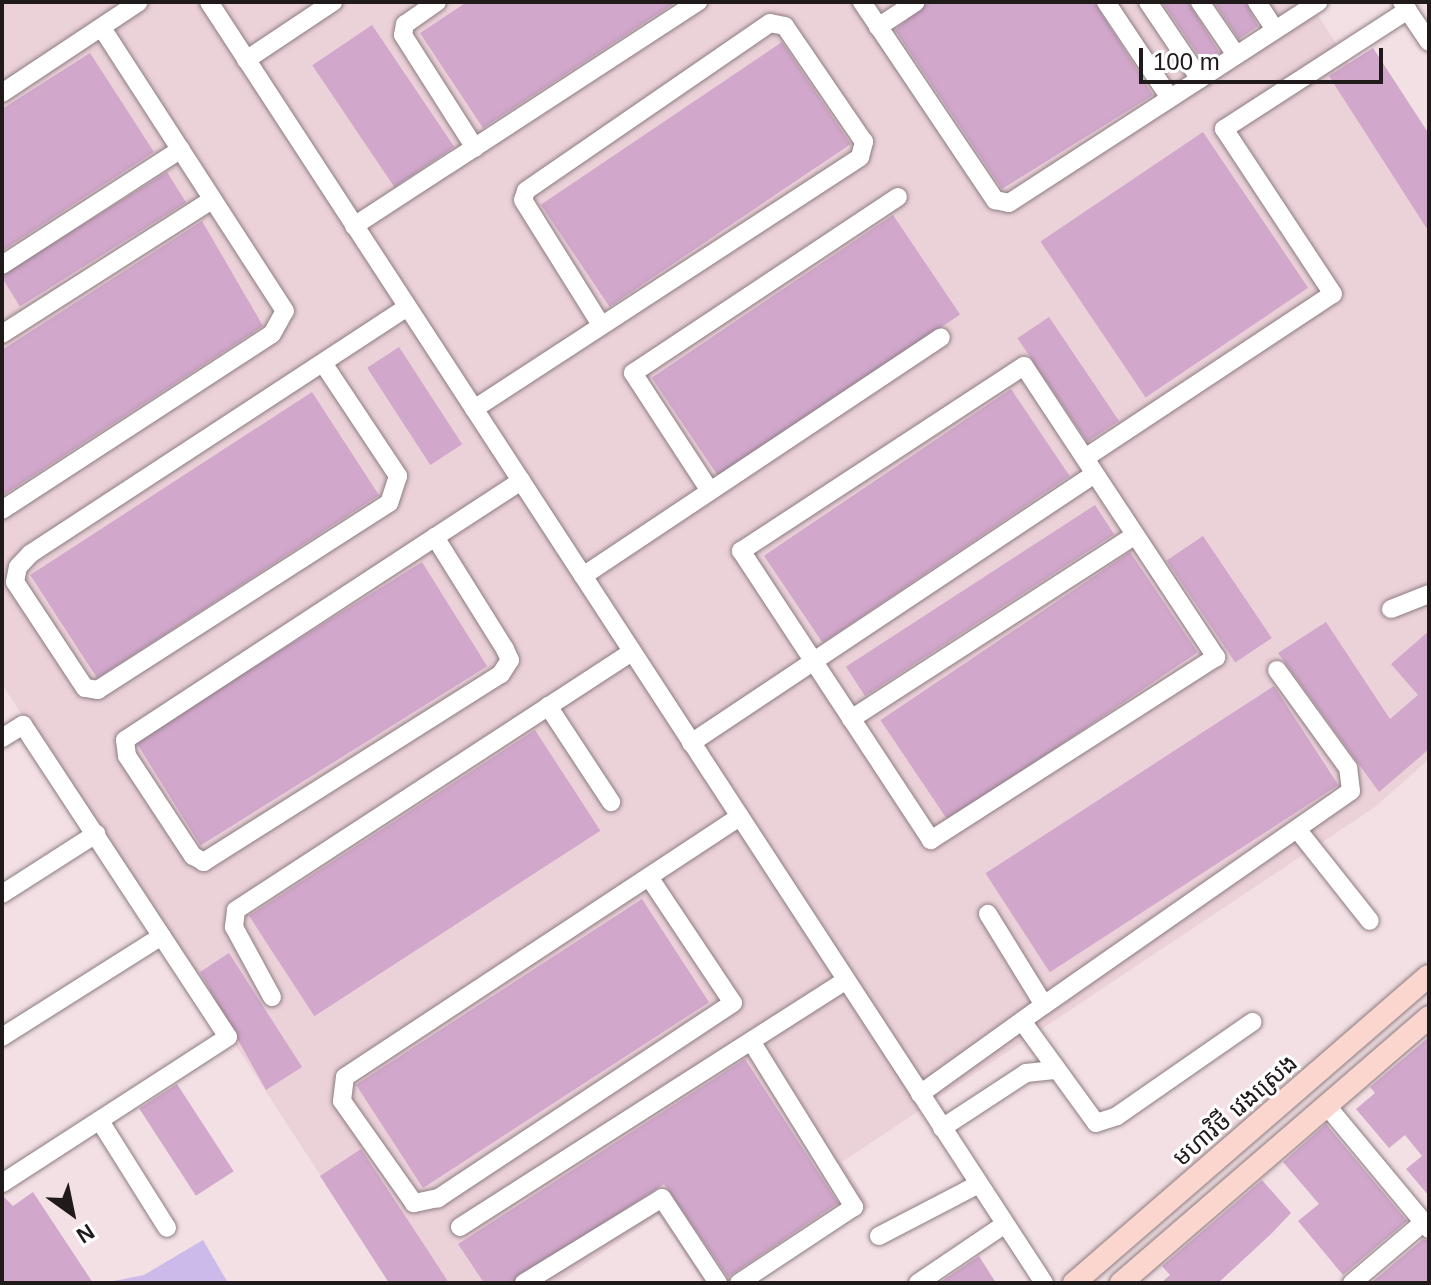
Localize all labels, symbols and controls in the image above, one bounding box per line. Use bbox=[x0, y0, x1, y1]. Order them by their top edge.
scale bar bbox=[1143, 32, 1387, 82]
text: 100 m bbox=[1153, 48, 1220, 75]
street label: មហាវិថី វេងស្រេង bbox=[1167, 1048, 1303, 1172]
north arrow bbox=[32, 1173, 112, 1253]
text: N bbox=[72, 1219, 99, 1248]

